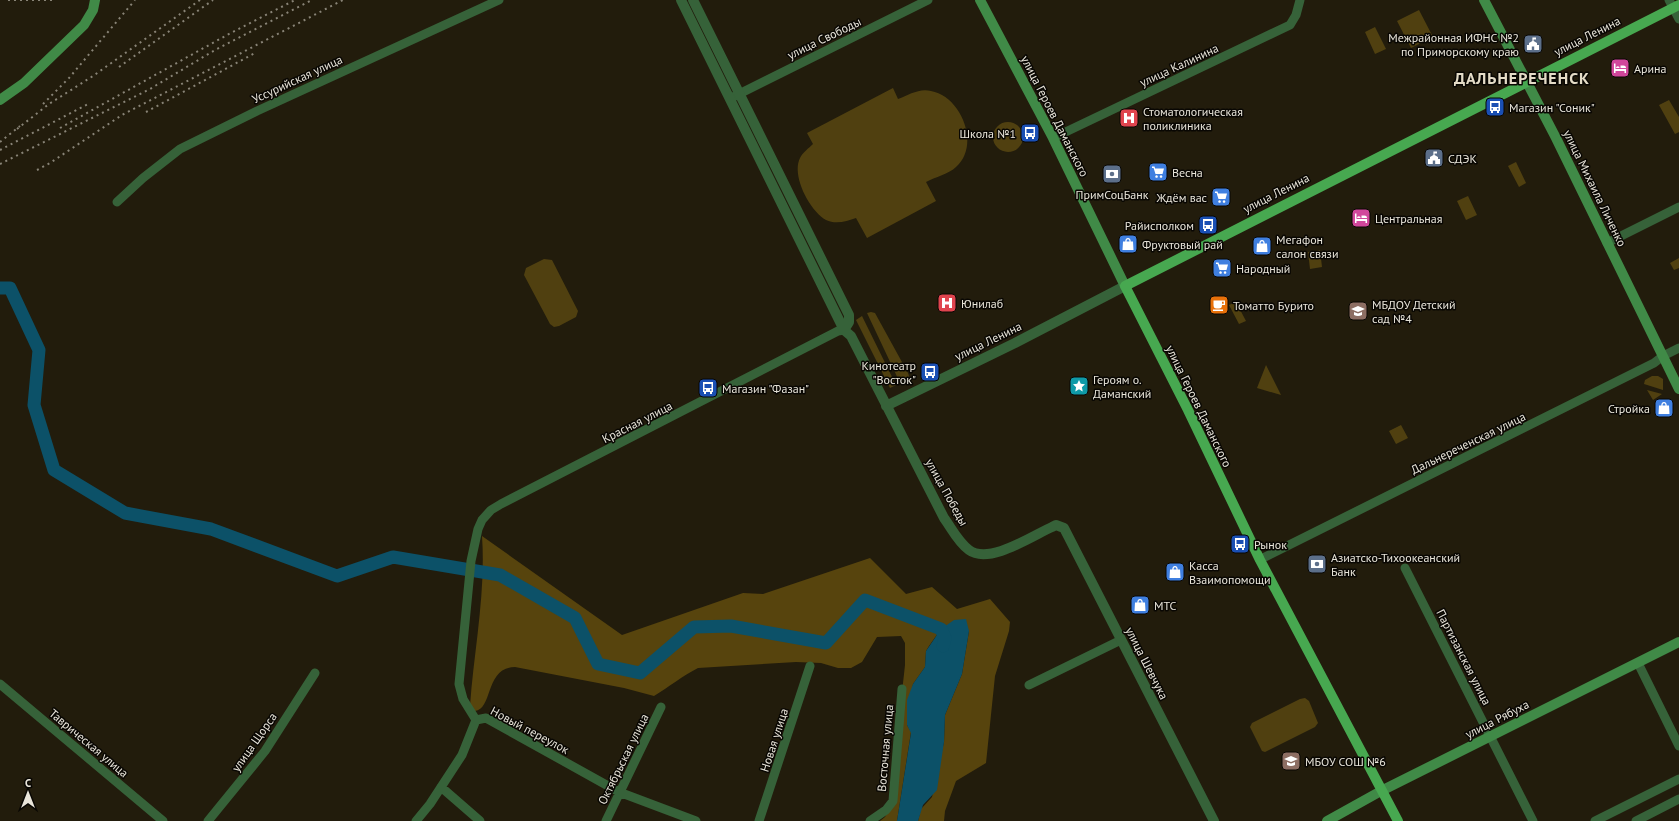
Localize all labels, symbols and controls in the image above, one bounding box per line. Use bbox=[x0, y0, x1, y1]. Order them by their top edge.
street label: улица Ленина bbox=[1551, 13, 1623, 59]
street label: улица Свободы bbox=[785, 14, 863, 62]
place label: Межрайонная ИФНС №2 по Приморскому краю bbox=[1388, 30, 1519, 59]
public building icon: Межрайонная ИФНС №2 по Приморскому краю bbox=[1522, 33, 1544, 55]
street label: улица Калинина bbox=[1137, 40, 1221, 90]
street label: Уссурийская улица bbox=[249, 51, 345, 106]
street label: улица Героев Даманского bbox=[1018, 53, 1092, 179]
hotel icon: Арина bbox=[1609, 57, 1631, 79]
place label: Арина bbox=[1634, 61, 1667, 76]
district label: ДАЛЬНЕРЕЧЕНСК bbox=[1454, 68, 1590, 88]
bus stop icon: Магазин "Соник" bbox=[1484, 96, 1506, 118]
place label: Магазин "Соник" bbox=[1509, 100, 1595, 115]
place label: Стоматологическая поликлиника bbox=[1143, 104, 1243, 133]
hospital icon: Стоматологическая поликлиника bbox=[1118, 107, 1140, 129]
bus stop icon: Школа №1 bbox=[1019, 122, 1041, 144]
place label: Школа №1 bbox=[960, 126, 1016, 141]
street label: улица Михаила Личенко bbox=[1560, 127, 1630, 249]
public building icon: СДЭК bbox=[1423, 147, 1445, 169]
place label: СДЭК bbox=[1448, 151, 1477, 166]
supermarket icon: Весна bbox=[1147, 161, 1169, 183]
bank icon: ПримСоцБанк bbox=[1101, 163, 1123, 185]
place label: Весна bbox=[1172, 165, 1203, 180]
street label: улица Ленина bbox=[1240, 170, 1312, 216]
supermarket icon: Ждём вас bbox=[1210, 186, 1232, 208]
place label: ПримСоцБанк bbox=[1076, 187, 1149, 202]
place label: Ждём вас bbox=[1155, 190, 1208, 205]
hotel icon: Центральная bbox=[1350, 207, 1372, 229]
place label: Центральная bbox=[1375, 211, 1443, 226]
bus stop icon: Райисполком bbox=[1197, 214, 1219, 236]
place label: Райисполком bbox=[1125, 218, 1194, 233]
place label: Мегафон салон связи bbox=[1276, 232, 1338, 261]
shop icon: Фруктовый рай bbox=[1117, 233, 1139, 255]
shop icon: Мегафон салон связи bbox=[1251, 235, 1273, 257]
place label: Фруктовый рай bbox=[1142, 237, 1223, 252]
supermarket icon: Народный bbox=[1211, 257, 1233, 279]
place label: Народный bbox=[1236, 261, 1290, 276]
hospital icon: Юнилаб bbox=[936, 292, 958, 314]
cafe icon: Томатто Бурито bbox=[1208, 294, 1230, 316]
place label: Юнилаб bbox=[961, 296, 1003, 311]
place label: МБДОУ Детский сад №4 bbox=[1372, 297, 1456, 326]
place label: Томатто Бурито bbox=[1233, 298, 1314, 313]
school or university icon: МБДОУ Детский сад №4 bbox=[1347, 300, 1369, 322]
street label: улица Ленина bbox=[952, 318, 1024, 364]
street label: улица Героев Даманского bbox=[1163, 343, 1235, 469]
place label: Кинотеатр "Восток" bbox=[862, 358, 916, 387]
bus stop icon: Кинотеатр "Восток" bbox=[919, 361, 941, 383]
place label: Героям о. Даманский bbox=[1093, 372, 1151, 401]
place icon: Героям о. Даманский bbox=[1068, 375, 1090, 397]
bus stop icon: Магазин "Фазан" bbox=[697, 377, 719, 399]
place label: Магазин "Фазан" bbox=[722, 381, 809, 396]
shop icon: Стройка bbox=[1653, 397, 1675, 419]
street label: Красная улица bbox=[599, 398, 675, 446]
place label: Стройка bbox=[1608, 401, 1650, 416]
street label: Дальнереченская улица bbox=[1408, 409, 1528, 477]
street label: улица Победы bbox=[922, 456, 972, 528]
bus stop icon: Рынок bbox=[1229, 533, 1251, 555]
place label: Рынок bbox=[1254, 537, 1287, 552]
place label: Азиатско-Тихоокеанский Банк bbox=[1331, 550, 1460, 579]
bank icon: Азиатско-Тихоокеанский Банк bbox=[1306, 553, 1328, 575]
place label: Касса Взаимопомощи bbox=[1189, 558, 1271, 587]
shop icon: Касса Взаимопомощи bbox=[1164, 561, 1186, 583]
shop icon: МТС bbox=[1129, 594, 1151, 616]
place label: МТС bbox=[1154, 598, 1177, 613]
street label: Партизанская улица bbox=[1433, 606, 1495, 708]
street label: улица Шевчука bbox=[1122, 624, 1172, 702]
street label: улица Рябуха bbox=[1462, 696, 1532, 742]
street label: Новый переулок bbox=[488, 703, 572, 757]
street label: Восточная улица bbox=[874, 704, 896, 792]
street label: Таврическая улица bbox=[46, 706, 132, 780]
street label: Новая улица bbox=[757, 706, 791, 774]
street label: улица Щорса bbox=[228, 709, 280, 775]
street label: Октябрьская улица bbox=[594, 711, 652, 807]
school or university icon: МБОУ СОШ №6 bbox=[1280, 750, 1302, 772]
place label: МБОУ СОШ №6 bbox=[1305, 754, 1386, 769]
north arrow bbox=[8, 773, 48, 813]
text: С bbox=[25, 776, 31, 790]

